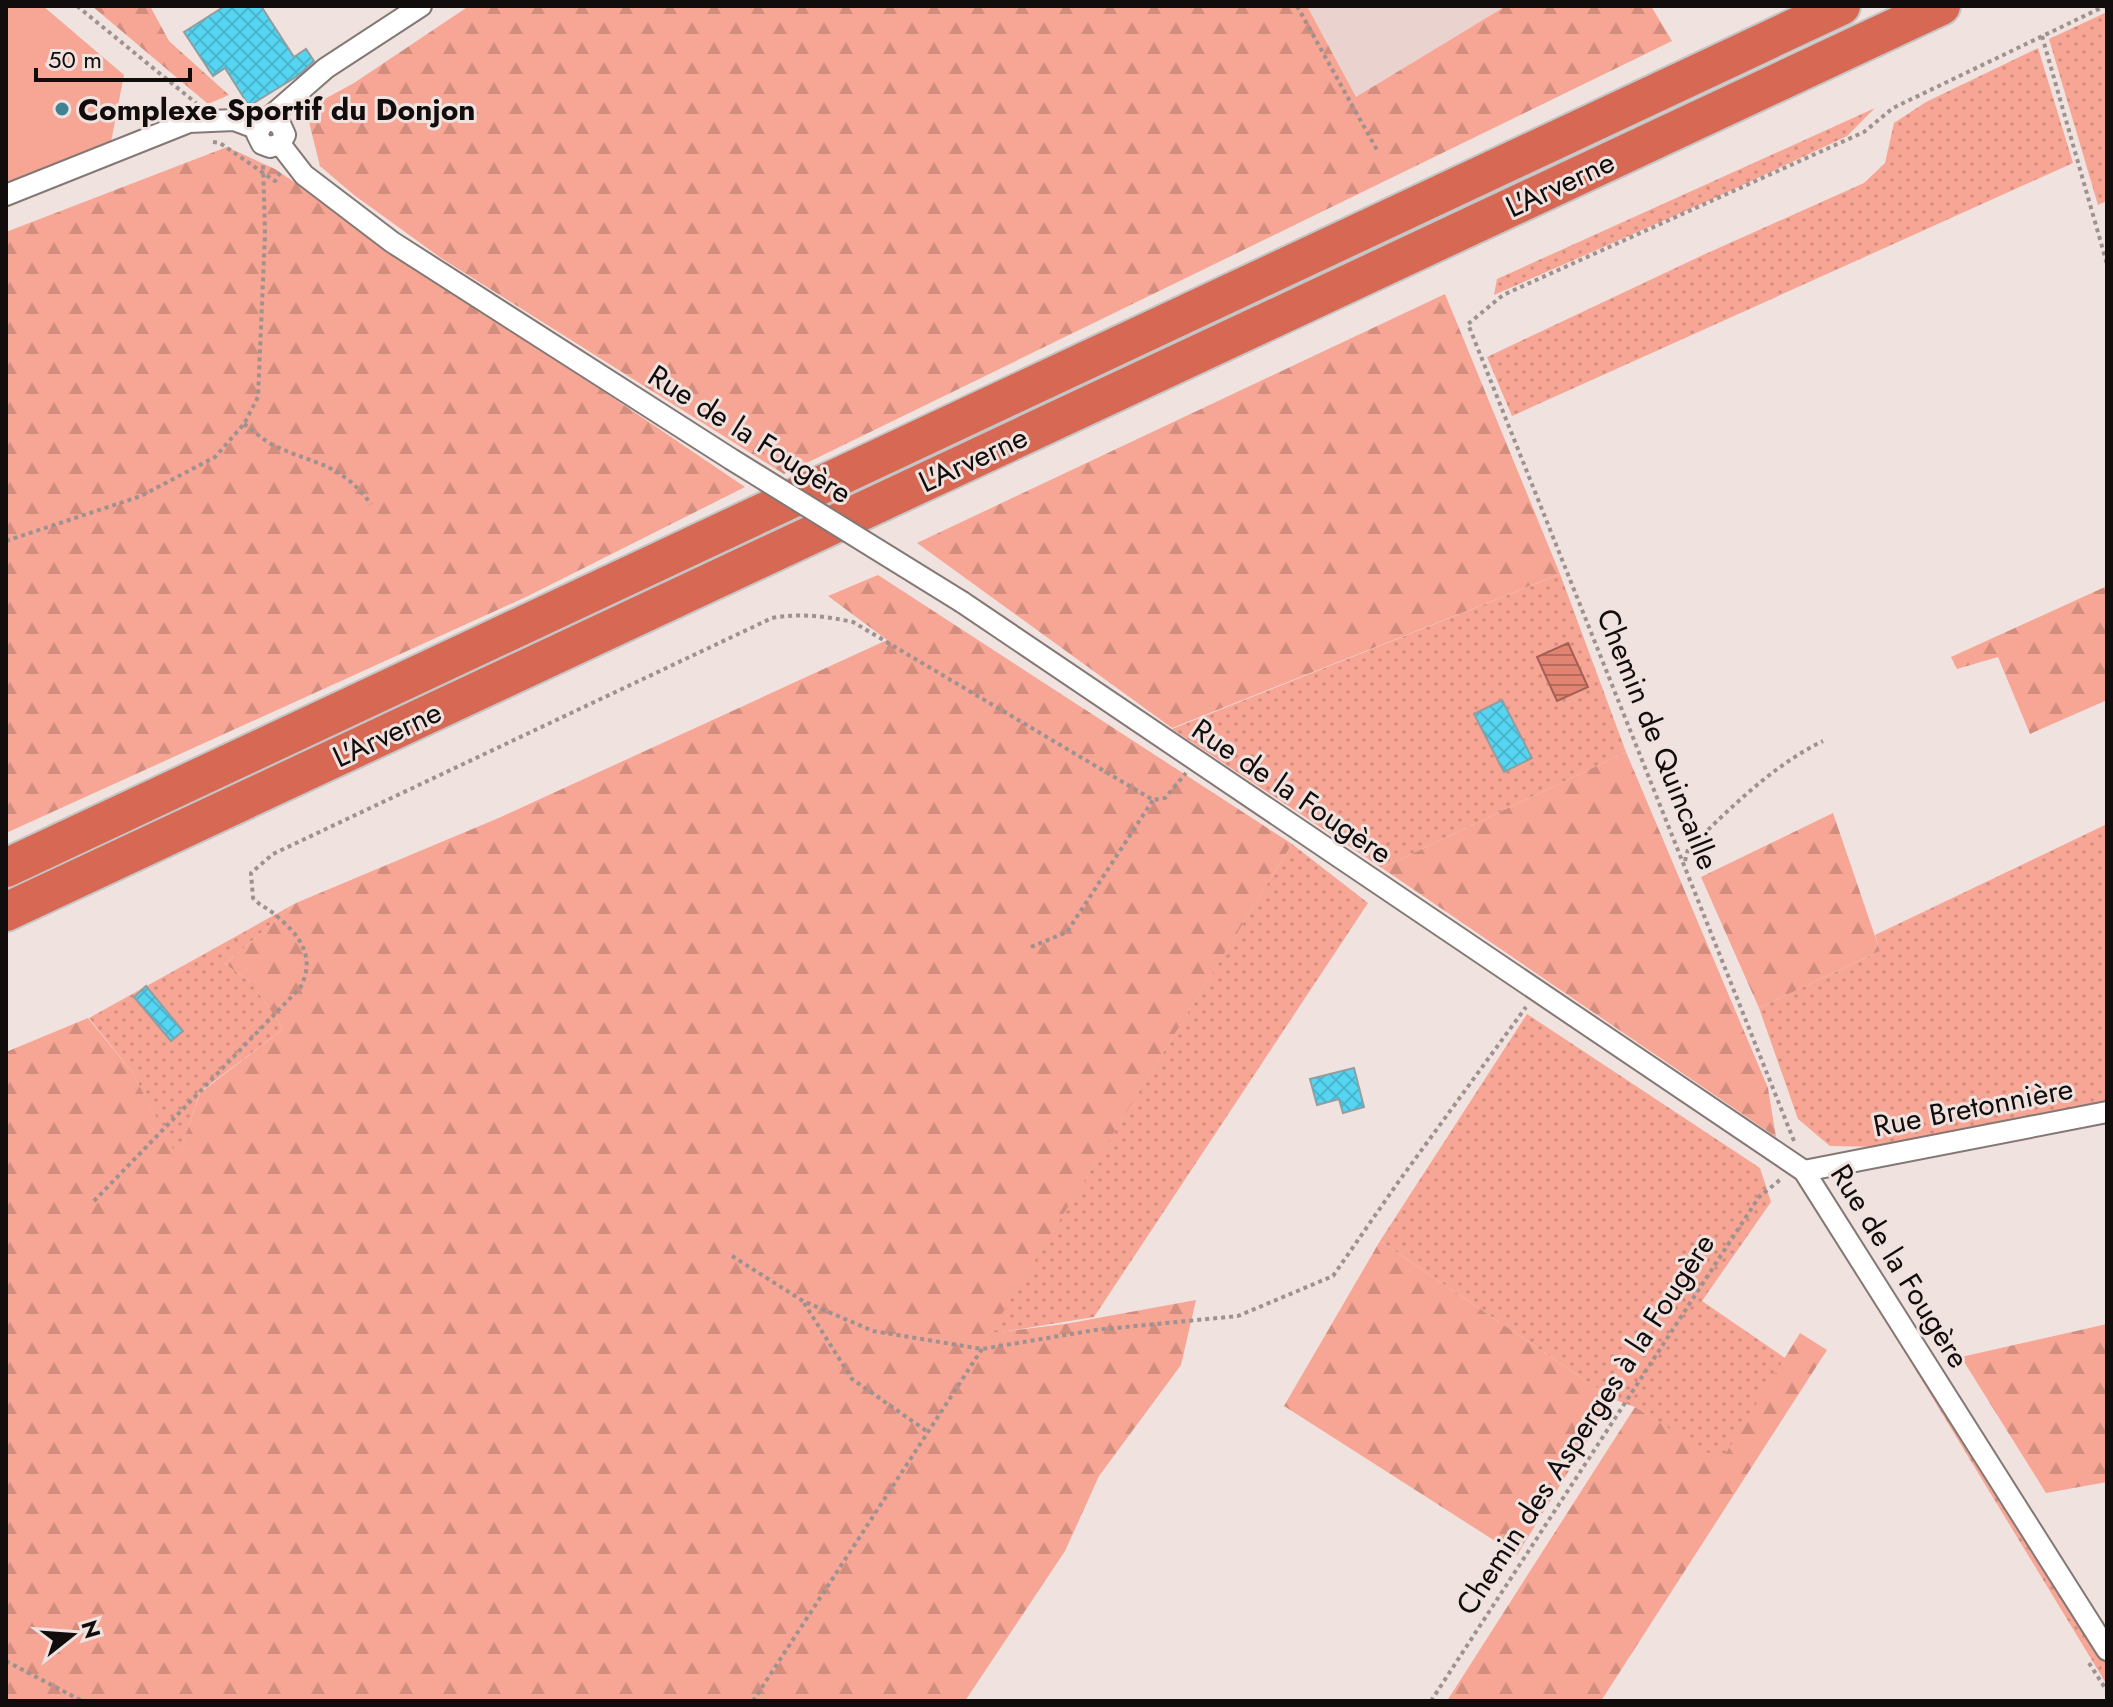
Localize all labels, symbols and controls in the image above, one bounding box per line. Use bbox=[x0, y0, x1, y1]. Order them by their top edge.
scale bar bbox=[36, 32, 190, 82]
text: 50 m bbox=[48, 42, 102, 77]
place label: Complexe Sportif du Donjon bbox=[78, 88, 476, 131]
marker: Complexe Sportif du Donjon bbox=[53, 100, 71, 118]
street label: L'Arverne bbox=[1499, 140, 1621, 228]
street label: Rue de la Fougère bbox=[640, 354, 860, 514]
street label: L'Arverne bbox=[912, 415, 1034, 503]
street label: Chemin de Quincaille bbox=[1586, 602, 1730, 876]
street label: L'Arverne bbox=[326, 690, 448, 778]
street label: Rue de la Fougère bbox=[1183, 708, 1401, 874]
street label: Rue Bretonnière bbox=[1869, 1067, 2077, 1147]
street label: Rue de la Fougère bbox=[1820, 1156, 1980, 1376]
street label: Chemin des Asperges à la Fougère bbox=[1445, 1225, 1725, 1623]
north arrow bbox=[32, 1595, 112, 1675]
text: N bbox=[73, 1616, 109, 1642]

